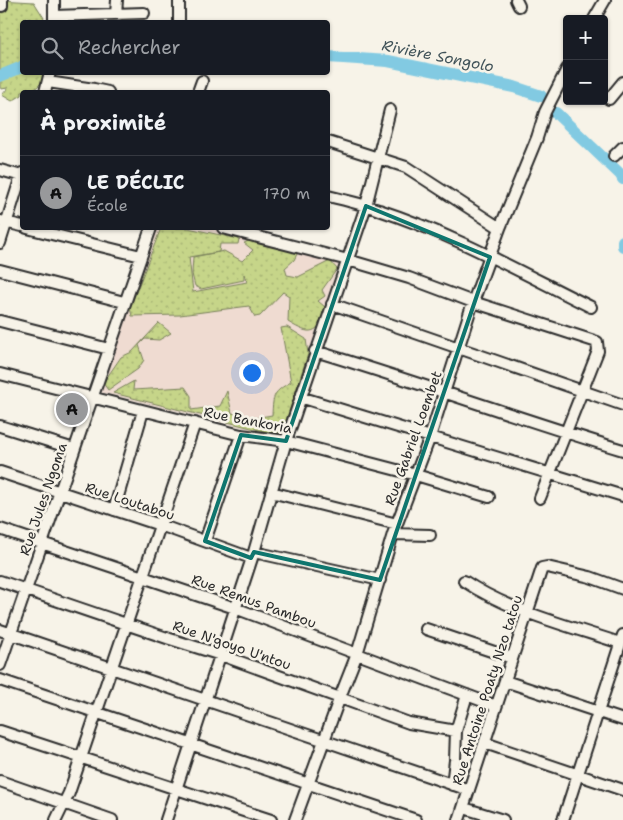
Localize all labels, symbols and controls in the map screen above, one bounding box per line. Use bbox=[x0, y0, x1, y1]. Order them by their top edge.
map controls bbox=[563, 15, 608, 105]
button: + bbox=[563, 15, 608, 60]
search box bbox=[20, 20, 330, 75]
icon: search bbox=[38, 34, 66, 62]
text: Rechercher bbox=[78, 35, 181, 60]
water label: Rivière Songolo bbox=[380, 35, 496, 77]
button: − bbox=[563, 60, 608, 105]
text: À proximité bbox=[40, 109, 166, 137]
text: LE DÉCLIC bbox=[87, 170, 184, 195]
text: A bbox=[50, 183, 62, 204]
text: 170 m bbox=[263, 183, 310, 204]
text: École bbox=[87, 195, 128, 216]
your location bbox=[239, 360, 265, 386]
street label: Rue Gabriel Loembet bbox=[380, 368, 446, 508]
pin: A bbox=[56, 390, 88, 428]
street label: Rue Bankoria bbox=[202, 403, 294, 437]
street label: Rue Jules Ngoma bbox=[15, 440, 71, 558]
street label: Rue Loutabou bbox=[83, 478, 177, 524]
street label: Rue Remus Pambou bbox=[189, 570, 319, 632]
street label: Rue Antoine Poaty Nzo tatou bbox=[448, 593, 526, 787]
street label: Rue N'goyo U'ntou bbox=[170, 616, 294, 674]

